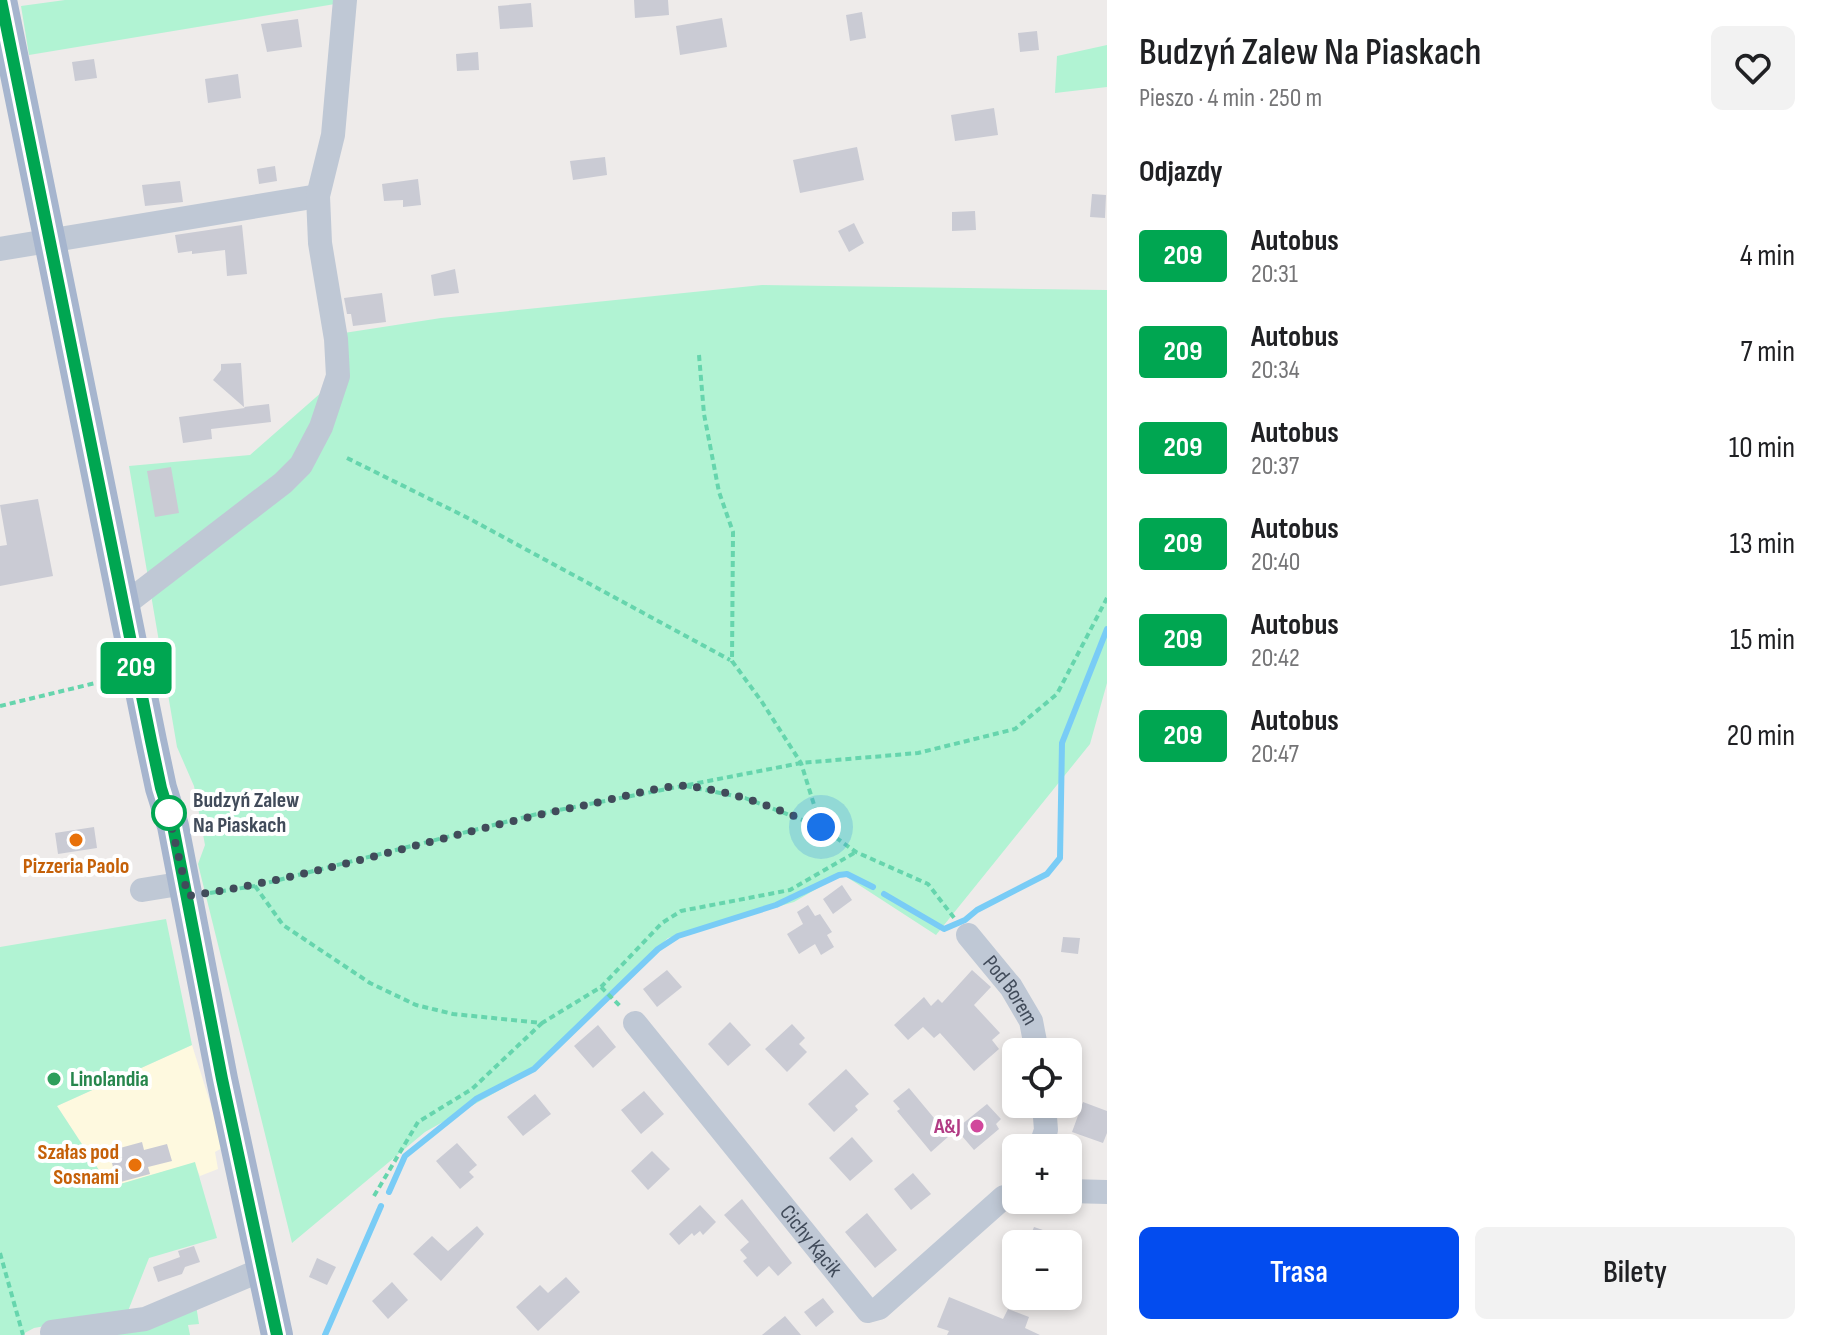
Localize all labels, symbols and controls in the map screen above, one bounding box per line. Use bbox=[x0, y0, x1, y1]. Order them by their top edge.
button: heart bbox=[1711, 26, 1795, 110]
text: Budzyń Zalew Na Piaskach bbox=[1139, 30, 1481, 75]
text: Pieszo · 4 min · 250 m bbox=[1139, 83, 1322, 114]
text: Odjazdy bbox=[1139, 154, 1223, 190]
text: Autobus bbox=[1251, 223, 1339, 259]
text: 4 min bbox=[1740, 238, 1795, 274]
text: 209 bbox=[1164, 239, 1202, 272]
text: 20:31 bbox=[1251, 259, 1298, 290]
text: Autobus bbox=[1251, 319, 1339, 355]
text: 7 min bbox=[1741, 334, 1795, 370]
text: 209 bbox=[1164, 335, 1202, 368]
text: 20:34 bbox=[1251, 355, 1300, 386]
text: Autobus bbox=[1251, 415, 1339, 451]
text: 10 min bbox=[1729, 430, 1795, 466]
text: 209 bbox=[1164, 431, 1202, 464]
text: 20:37 bbox=[1251, 451, 1299, 482]
text: Autobus bbox=[1251, 511, 1339, 547]
text: 13 min bbox=[1729, 526, 1795, 562]
text: 209 bbox=[1164, 527, 1202, 560]
text: 20:40 bbox=[1251, 547, 1300, 578]
text: Autobus bbox=[1251, 607, 1339, 643]
text: 15 min bbox=[1730, 622, 1795, 658]
text: 209 bbox=[1164, 623, 1202, 656]
line badge: 209 bbox=[90, 642, 182, 694]
text: 20:42 bbox=[1251, 643, 1300, 674]
text: 209 bbox=[117, 651, 155, 684]
text: Autobus bbox=[1251, 703, 1339, 739]
text: 20 min bbox=[1727, 718, 1795, 754]
text: 209 bbox=[1164, 719, 1202, 752]
text: 20:47 bbox=[1251, 739, 1299, 770]
place label: Budzyń Zalew Na Piaskach bbox=[193, 787, 299, 839]
marker: Budzyń Zalew Na Piaskach bbox=[152, 796, 186, 830]
your location bbox=[801, 807, 841, 847]
marker: Pizzeria Paolo bbox=[67, 831, 85, 849]
place label: Pizzeria Paolo bbox=[23, 853, 129, 880]
street label: Pod Borem bbox=[977, 950, 1044, 1030]
map controls bbox=[1002, 1038, 1082, 1310]
button: locate bbox=[1002, 1038, 1082, 1118]
place label: Linolandia bbox=[70, 1066, 149, 1093]
marker: Linolandia bbox=[45, 1070, 63, 1088]
place label: A&J bbox=[933, 1113, 961, 1140]
marker: A&J bbox=[968, 1117, 986, 1135]
button: + bbox=[1002, 1134, 1082, 1214]
place label: Szałas pod Sosnami bbox=[38, 1139, 119, 1191]
marker: Szałas pod Sosnami bbox=[126, 1156, 144, 1174]
street label: Cichy Kącik bbox=[774, 1199, 849, 1283]
button: Trasa bbox=[1139, 1227, 1459, 1319]
button: Bilety bbox=[1475, 1227, 1795, 1319]
button: − bbox=[1002, 1230, 1082, 1310]

